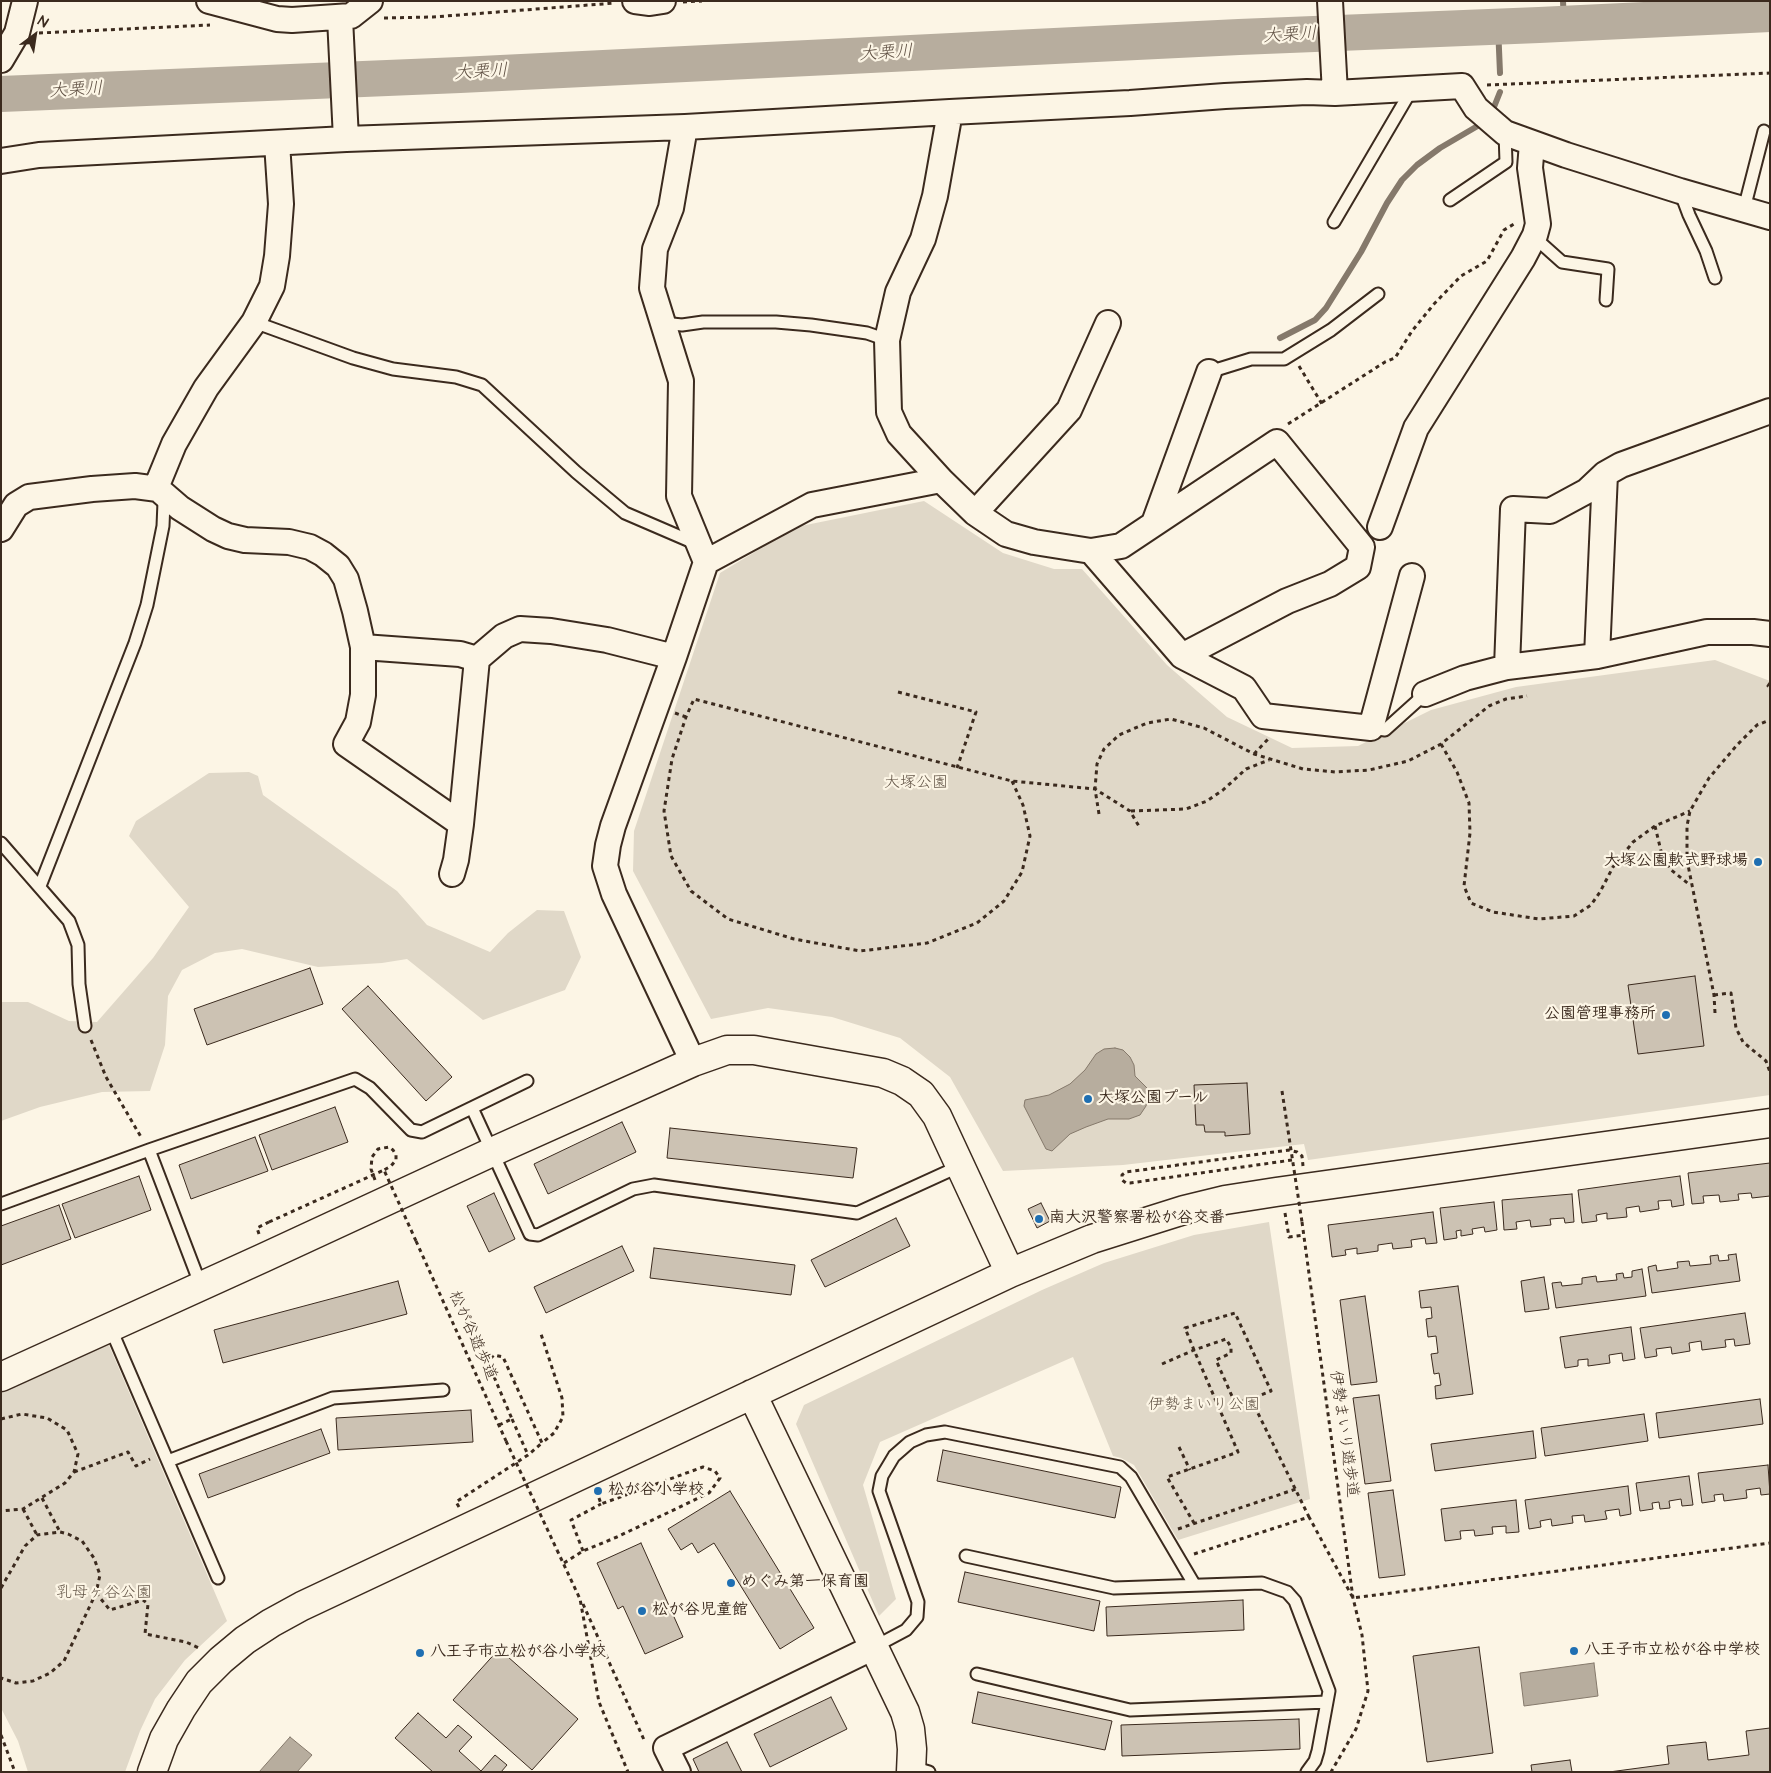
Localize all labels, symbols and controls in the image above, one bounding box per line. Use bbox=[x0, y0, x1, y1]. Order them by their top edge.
north arrow bbox=[10, 10, 60, 60]
text: N bbox=[34, 11, 52, 33]
water label: 大栗川 bbox=[1262, 24, 1318, 48]
water label: 大栗川 bbox=[858, 42, 914, 66]
water label: 大栗川 bbox=[453, 61, 509, 85]
water label: 大栗川 bbox=[48, 79, 104, 103]
park label: 大塚公園 bbox=[884, 774, 948, 794]
place label: 大塚公園軟式野球場 bbox=[1604, 852, 1748, 872]
marker: 大塚公園軟式野球場 bbox=[1752, 856, 1764, 868]
place label: 公園管理事務所 bbox=[1544, 1005, 1656, 1025]
marker: 公園管理事務所 bbox=[1660, 1009, 1672, 1021]
place label: 大塚公園プール bbox=[1098, 1089, 1209, 1109]
marker: 大塚公園プール bbox=[1082, 1093, 1094, 1105]
place label: 南大沢警察署松が谷交番 bbox=[1049, 1209, 1225, 1229]
marker: 南大沢警察署松が谷交番 bbox=[1033, 1213, 1045, 1225]
street label: 松が谷遊歩道 bbox=[444, 1288, 500, 1384]
street label: 伊勢まいり遊歩道 bbox=[1325, 1369, 1361, 1499]
park label: 伊勢まいり公園 bbox=[1148, 1396, 1260, 1416]
place label: 松が谷小学校 bbox=[608, 1481, 704, 1501]
marker: 松が谷小学校 bbox=[592, 1485, 604, 1497]
place label: めぐみ第一保育園 bbox=[741, 1573, 869, 1593]
marker: めぐみ第一保育園 bbox=[725, 1577, 737, 1589]
park label: 乳母ヶ谷公園 bbox=[56, 1584, 152, 1604]
place label: 松が谷児童館 bbox=[652, 1601, 748, 1621]
marker: 松が谷児童館 bbox=[636, 1605, 648, 1617]
place label: 八王子市立松が谷中学校 bbox=[1584, 1641, 1760, 1661]
place label: 八王子市立松が谷小学校 bbox=[430, 1643, 606, 1663]
marker: 八王子市立松が谷中学校 bbox=[1568, 1645, 1580, 1657]
marker: 八王子市立松が谷小学校 bbox=[414, 1647, 426, 1659]

